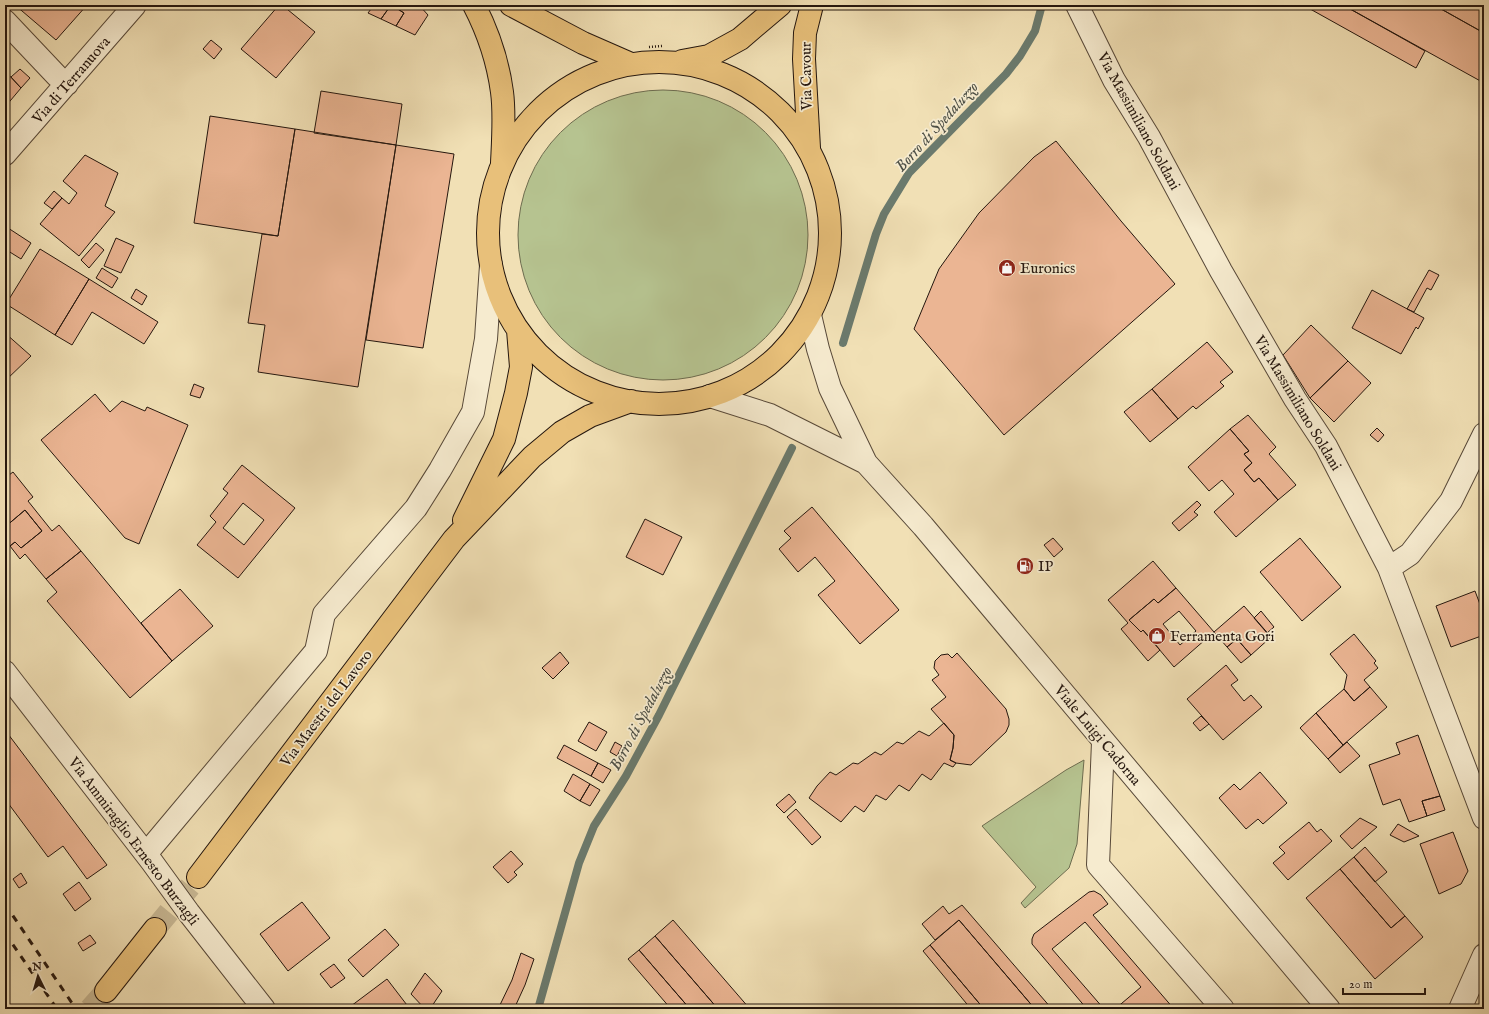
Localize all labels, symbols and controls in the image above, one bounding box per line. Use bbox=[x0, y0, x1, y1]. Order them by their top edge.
street label: Via di Terranuova bbox=[28, 32, 115, 129]
street label: Via Cavour bbox=[796, 41, 817, 111]
street label: Via Massimiliano Soldani bbox=[1092, 48, 1184, 193]
water label: Borro di Spedaluzzo bbox=[892, 78, 983, 177]
shop icon: Euronics bbox=[997, 258, 1017, 278]
place label: Euronics bbox=[1020, 259, 1075, 278]
street label: Via Massimiliano Soldani bbox=[1249, 331, 1346, 474]
fuel station icon: IP bbox=[1015, 556, 1035, 576]
place label: IP bbox=[1038, 557, 1053, 576]
shop icon: Ferramenta Gori bbox=[1147, 626, 1167, 646]
place label: Ferramenta Gori bbox=[1170, 627, 1275, 646]
street label: Via Maestri del Lavoro bbox=[276, 646, 377, 771]
water label: Borro di Spedaluzzo bbox=[606, 663, 678, 774]
street label: Viale Luigi Cadorna bbox=[1049, 680, 1146, 790]
street label: Via Ammiraglio Ernesto Burzagli bbox=[63, 753, 203, 929]
north arrow bbox=[18, 956, 58, 996]
text: N bbox=[31, 960, 43, 975]
scale bar bbox=[1343, 970, 1425, 996]
text: 20 m bbox=[1349, 977, 1372, 992]

